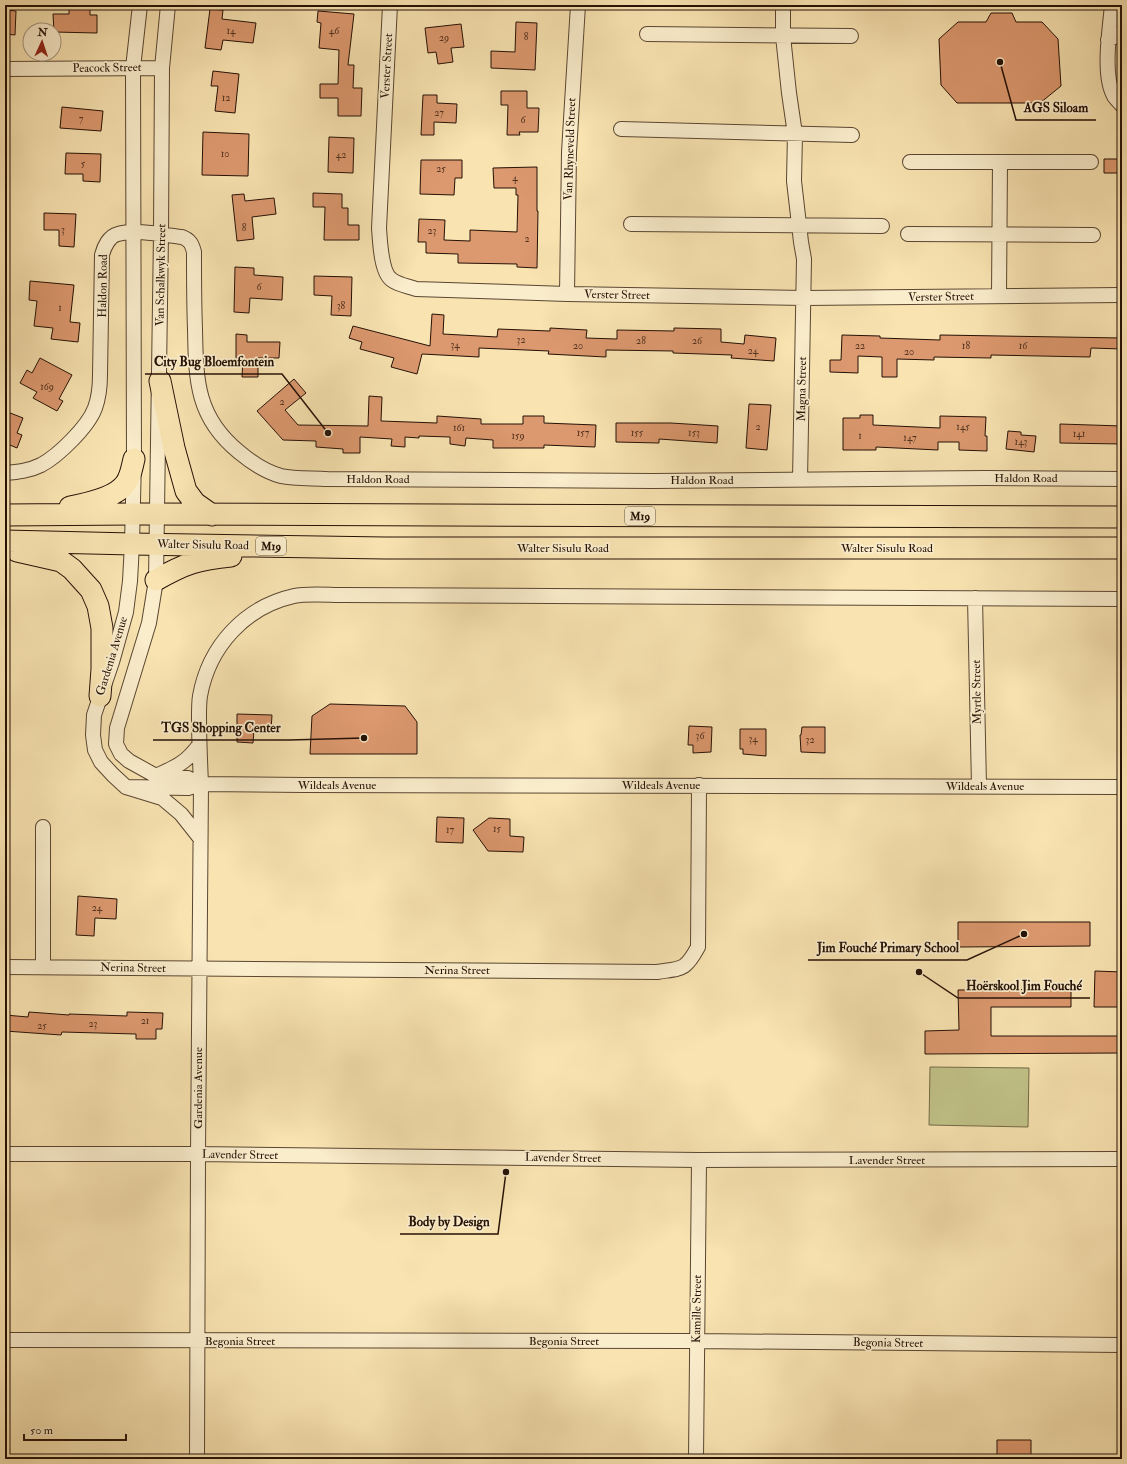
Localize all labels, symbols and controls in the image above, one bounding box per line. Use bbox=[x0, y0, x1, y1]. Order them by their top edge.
north arrow bbox=[22, 22, 62, 62]
house number: 14 bbox=[227, 25, 236, 37]
house number: 46 bbox=[329, 25, 340, 37]
text: N bbox=[36, 26, 49, 39]
house number: 8 bbox=[524, 31, 529, 43]
house number: 29 bbox=[439, 32, 449, 44]
street label: Verster Street bbox=[378, 33, 396, 99]
street label: Peacock Street bbox=[72, 60, 142, 76]
house number: 12 bbox=[222, 92, 230, 104]
callout: AGS Siloam bbox=[1016, 95, 1096, 120]
street label: Van Rhyneveld Street bbox=[561, 97, 579, 201]
text: AGS Siloam bbox=[1023, 100, 1089, 116]
house number: 27 bbox=[434, 107, 444, 119]
house number: 7 bbox=[79, 113, 84, 125]
house number: 6 bbox=[520, 114, 526, 126]
house number: 10 bbox=[221, 148, 229, 160]
house number: 42 bbox=[336, 149, 346, 161]
house number: 5 bbox=[81, 158, 86, 170]
house number: 25 bbox=[436, 163, 446, 175]
house number: 4 bbox=[512, 172, 518, 184]
house number: 8 bbox=[242, 222, 247, 234]
house number: 3 bbox=[61, 224, 65, 236]
street label: Van Schalkwyk Street bbox=[153, 224, 169, 326]
house number: 23 bbox=[428, 225, 437, 237]
house number: 2 bbox=[524, 233, 530, 245]
street label: Haldon Road bbox=[95, 254, 111, 318]
house number: 6 bbox=[256, 281, 262, 293]
street label: Verster Street bbox=[584, 287, 650, 303]
street label: Verster Street bbox=[908, 289, 974, 305]
house number: 38 bbox=[337, 300, 346, 312]
house number: 1 bbox=[58, 302, 62, 314]
house number: 32 bbox=[517, 334, 525, 346]
house number: 28 bbox=[636, 335, 646, 347]
house number: 26 bbox=[692, 335, 703, 347]
house number: 34 bbox=[450, 339, 460, 351]
house number: 20 bbox=[573, 340, 583, 352]
house number: 22 bbox=[855, 340, 865, 352]
house number: 18 bbox=[962, 340, 970, 352]
house number: 16 bbox=[1019, 340, 1028, 352]
house number: 24 bbox=[748, 345, 759, 357]
house number: 20 bbox=[904, 346, 914, 358]
callout: City Bug Bloemfontein bbox=[145, 349, 282, 374]
text: City Bug Bloemfontein bbox=[154, 354, 274, 371]
street label: Magna Street bbox=[794, 356, 810, 422]
house number: 169 bbox=[40, 381, 54, 393]
house number: 2 bbox=[279, 396, 285, 408]
house number: 2 bbox=[755, 421, 761, 433]
house number: 145 bbox=[956, 421, 970, 433]
house number: 161 bbox=[453, 422, 465, 434]
house number: 157 bbox=[577, 427, 590, 439]
house number: 155 bbox=[631, 427, 644, 439]
house number: 153 bbox=[688, 427, 700, 439]
house number: 141 bbox=[1073, 428, 1086, 440]
house number: 159 bbox=[511, 430, 525, 442]
house number: 1 bbox=[858, 430, 862, 442]
house number: 147 bbox=[903, 432, 917, 444]
house number: 143 bbox=[1015, 436, 1028, 448]
street label: Haldon Road bbox=[994, 471, 1058, 486]
street label: Haldon Road bbox=[346, 472, 410, 487]
street label: Haldon Road bbox=[670, 473, 734, 488]
road number: M19 bbox=[625, 507, 655, 525]
street label: Walter Sisulu Road bbox=[156, 537, 249, 553]
road number: M19 bbox=[256, 537, 286, 555]
street label: Walter Sisulu Road bbox=[516, 541, 609, 556]
street label: Walter Sisulu Road bbox=[840, 541, 933, 556]
street label: Gardenia Avenue bbox=[93, 615, 131, 697]
street label: Myrtle Street bbox=[969, 660, 985, 724]
callout: TGS Shopping Center bbox=[153, 715, 289, 740]
text: TGS Shopping Center bbox=[160, 720, 282, 737]
house number: 36 bbox=[696, 730, 705, 742]
house number: 34 bbox=[748, 733, 758, 745]
house number: 32 bbox=[806, 734, 814, 746]
street label: Wildeals Avenue bbox=[297, 778, 376, 793]
street label: Wildeals Avenue bbox=[621, 778, 700, 793]
street label: Wildeals Avenue bbox=[945, 779, 1024, 794]
house number: 15 bbox=[493, 823, 502, 835]
house number: 17 bbox=[446, 824, 454, 836]
house number: 24 bbox=[92, 902, 103, 914]
callout: Jim Fouché Primary School bbox=[808, 935, 967, 960]
text: Jim Fouché Primary School bbox=[816, 940, 960, 957]
street label: Nerina Street bbox=[100, 960, 166, 976]
street label: Nerina Street bbox=[424, 963, 490, 978]
callout: Hoërskool Jim Fouché bbox=[958, 973, 1090, 998]
text: Hoërskool Jim Fouché bbox=[966, 978, 1082, 995]
house number: 21 bbox=[141, 1015, 150, 1027]
house number: 23 bbox=[89, 1018, 98, 1030]
house number: 25 bbox=[37, 1020, 47, 1032]
street label: Gardenia Avenue bbox=[191, 1047, 206, 1129]
street label: Lavender Street bbox=[202, 1147, 278, 1163]
street label: Lavender Street bbox=[525, 1150, 601, 1166]
street label: Lavender Street bbox=[849, 1153, 925, 1168]
callout: Body by Design bbox=[400, 1209, 498, 1234]
text: Body by Design bbox=[408, 1214, 490, 1231]
street label: Kamille Street bbox=[689, 1275, 705, 1343]
street label: Begonia Street bbox=[205, 1334, 275, 1349]
street label: Begonia Street bbox=[529, 1334, 599, 1349]
street label: Begonia Street bbox=[853, 1335, 923, 1351]
scale bar bbox=[24, 1416, 126, 1442]
text: 50 m bbox=[30, 1423, 54, 1438]

